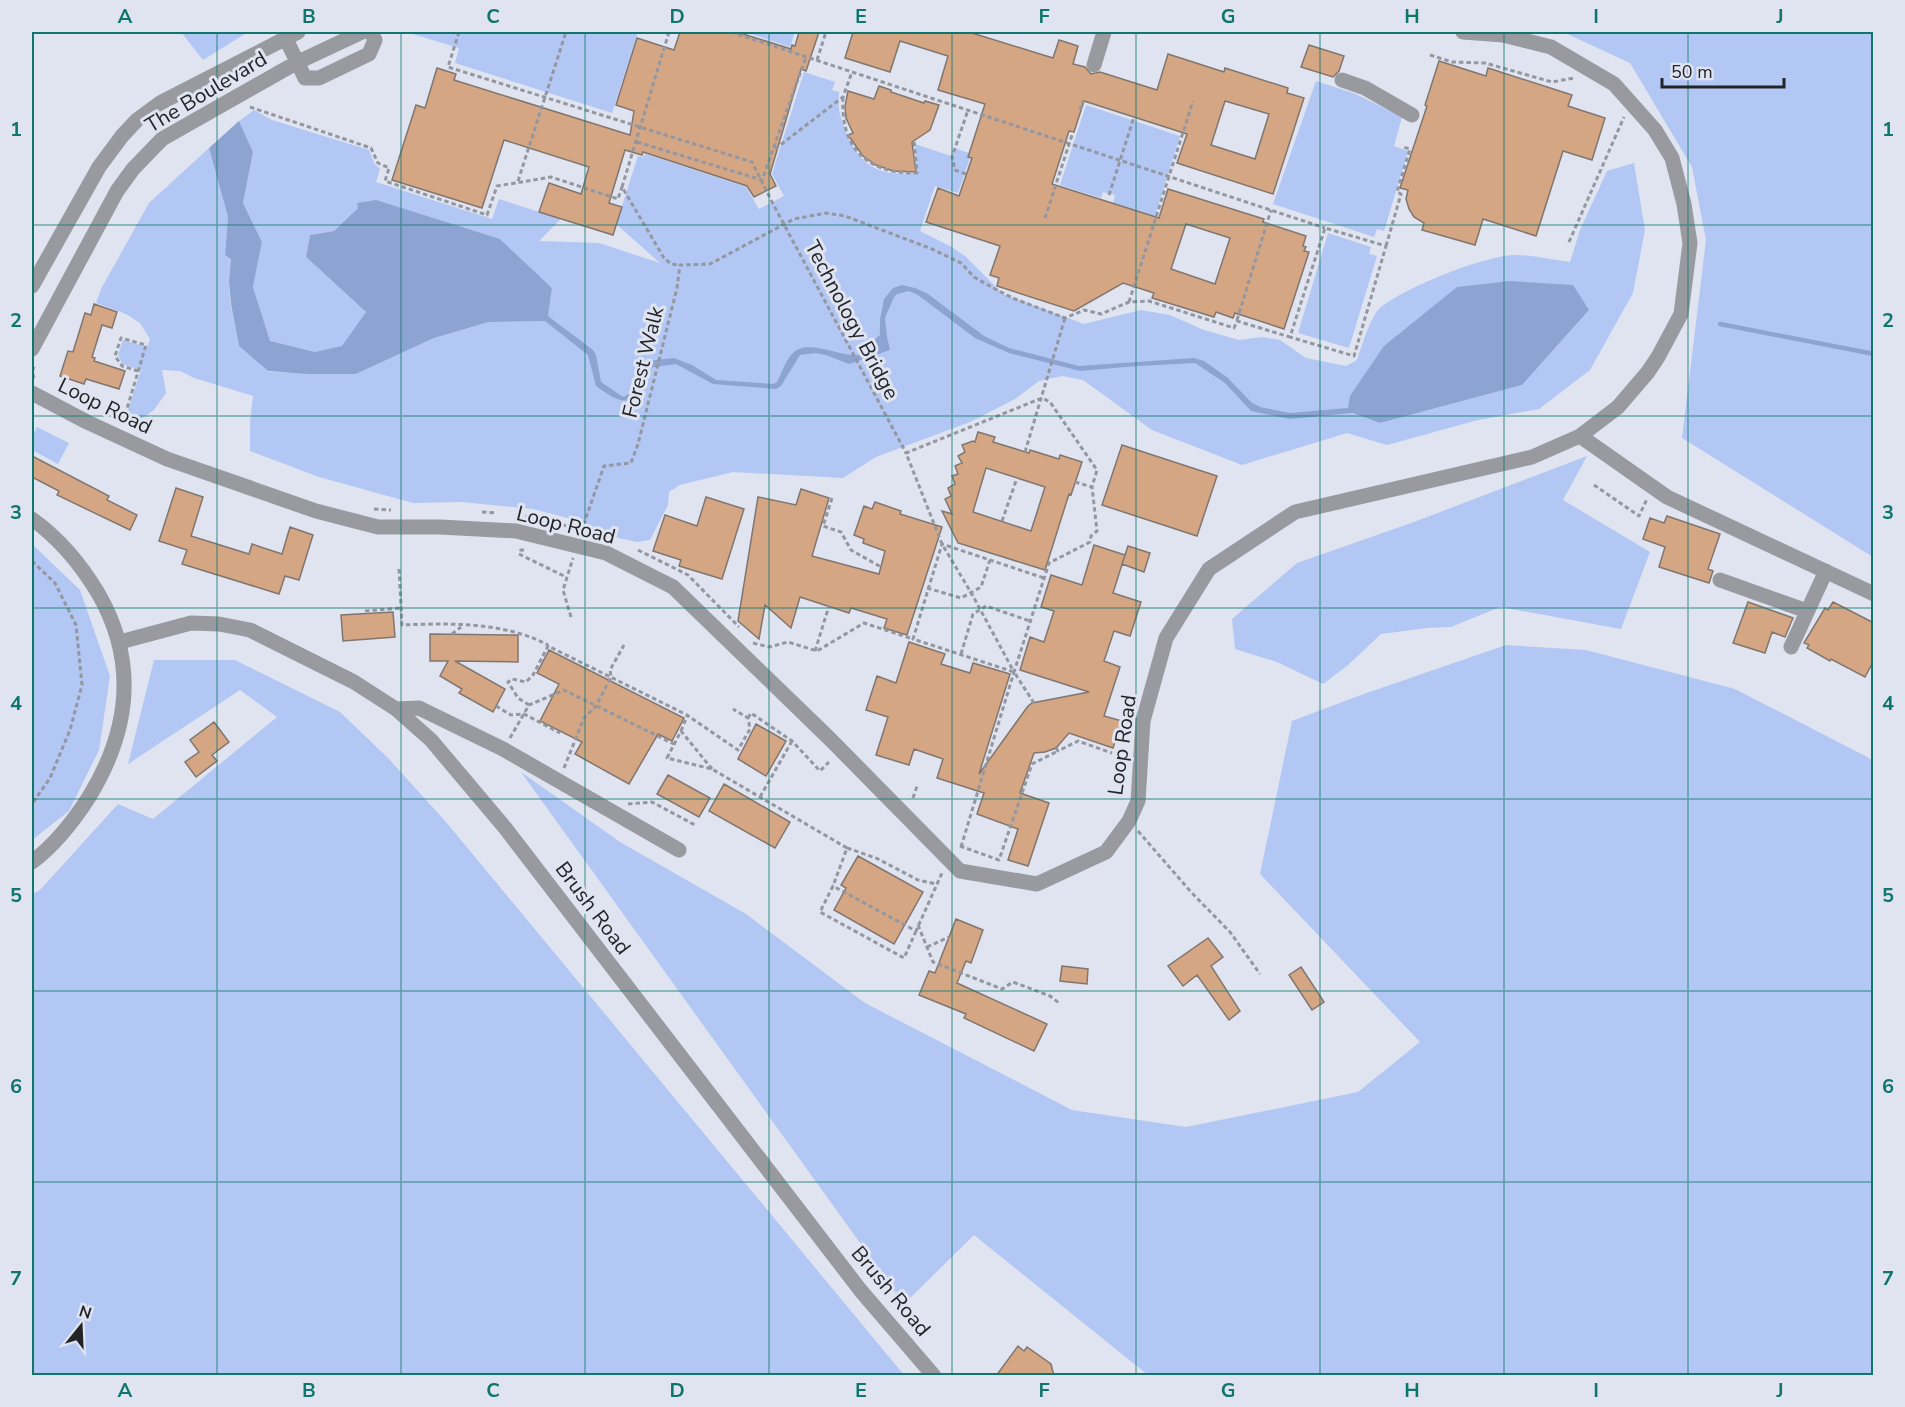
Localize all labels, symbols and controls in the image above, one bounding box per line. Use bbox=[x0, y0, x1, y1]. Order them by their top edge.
text: A bbox=[118, 3, 133, 30]
text: B bbox=[302, 3, 316, 30]
text: C bbox=[486, 3, 500, 30]
text: D bbox=[669, 3, 685, 30]
text: E bbox=[855, 3, 867, 30]
text: F bbox=[1038, 3, 1050, 30]
text: G bbox=[1221, 3, 1235, 30]
text: H bbox=[1404, 3, 1420, 30]
text: I bbox=[1593, 3, 1599, 30]
text: J bbox=[1775, 3, 1784, 30]
street label: The Boulevard bbox=[140, 45, 272, 139]
scale bar bbox=[1662, 51, 1784, 89]
text: 50 m bbox=[1671, 60, 1713, 84]
text: 1 bbox=[10, 116, 22, 143]
text: 1 bbox=[1882, 116, 1894, 143]
street label: Technology Bridge bbox=[798, 236, 906, 404]
street label: Forest Walk bbox=[616, 303, 670, 421]
text: 2 bbox=[10, 307, 22, 334]
text: 2 bbox=[1882, 307, 1894, 334]
street label: Loop Road bbox=[53, 371, 157, 441]
text: 3 bbox=[10, 499, 22, 526]
street label: Loop Road bbox=[514, 499, 618, 551]
text: 3 bbox=[1882, 499, 1894, 526]
text: 4 bbox=[10, 690, 22, 717]
text: 4 bbox=[1882, 690, 1894, 717]
street label: Loop Road bbox=[1101, 693, 1143, 797]
street label: Brush Road bbox=[549, 856, 637, 960]
text: 5 bbox=[10, 882, 22, 909]
text: 5 bbox=[1882, 882, 1894, 909]
text: 6 bbox=[10, 1073, 22, 1100]
text: 6 bbox=[1882, 1073, 1894, 1100]
street label: Brush Road bbox=[845, 1240, 937, 1342]
text: 7 bbox=[10, 1265, 22, 1292]
text: 7 bbox=[1882, 1265, 1894, 1292]
north arrow bbox=[51, 1296, 111, 1356]
text: N bbox=[76, 1300, 94, 1325]
text: A bbox=[118, 1377, 133, 1404]
text: B bbox=[302, 1377, 316, 1404]
text: C bbox=[486, 1377, 500, 1404]
text: D bbox=[669, 1377, 685, 1404]
text: E bbox=[855, 1377, 867, 1404]
text: F bbox=[1038, 1377, 1050, 1404]
text: G bbox=[1221, 1377, 1235, 1404]
text: H bbox=[1404, 1377, 1420, 1404]
text: I bbox=[1593, 1377, 1599, 1404]
text: J bbox=[1775, 1377, 1784, 1404]

